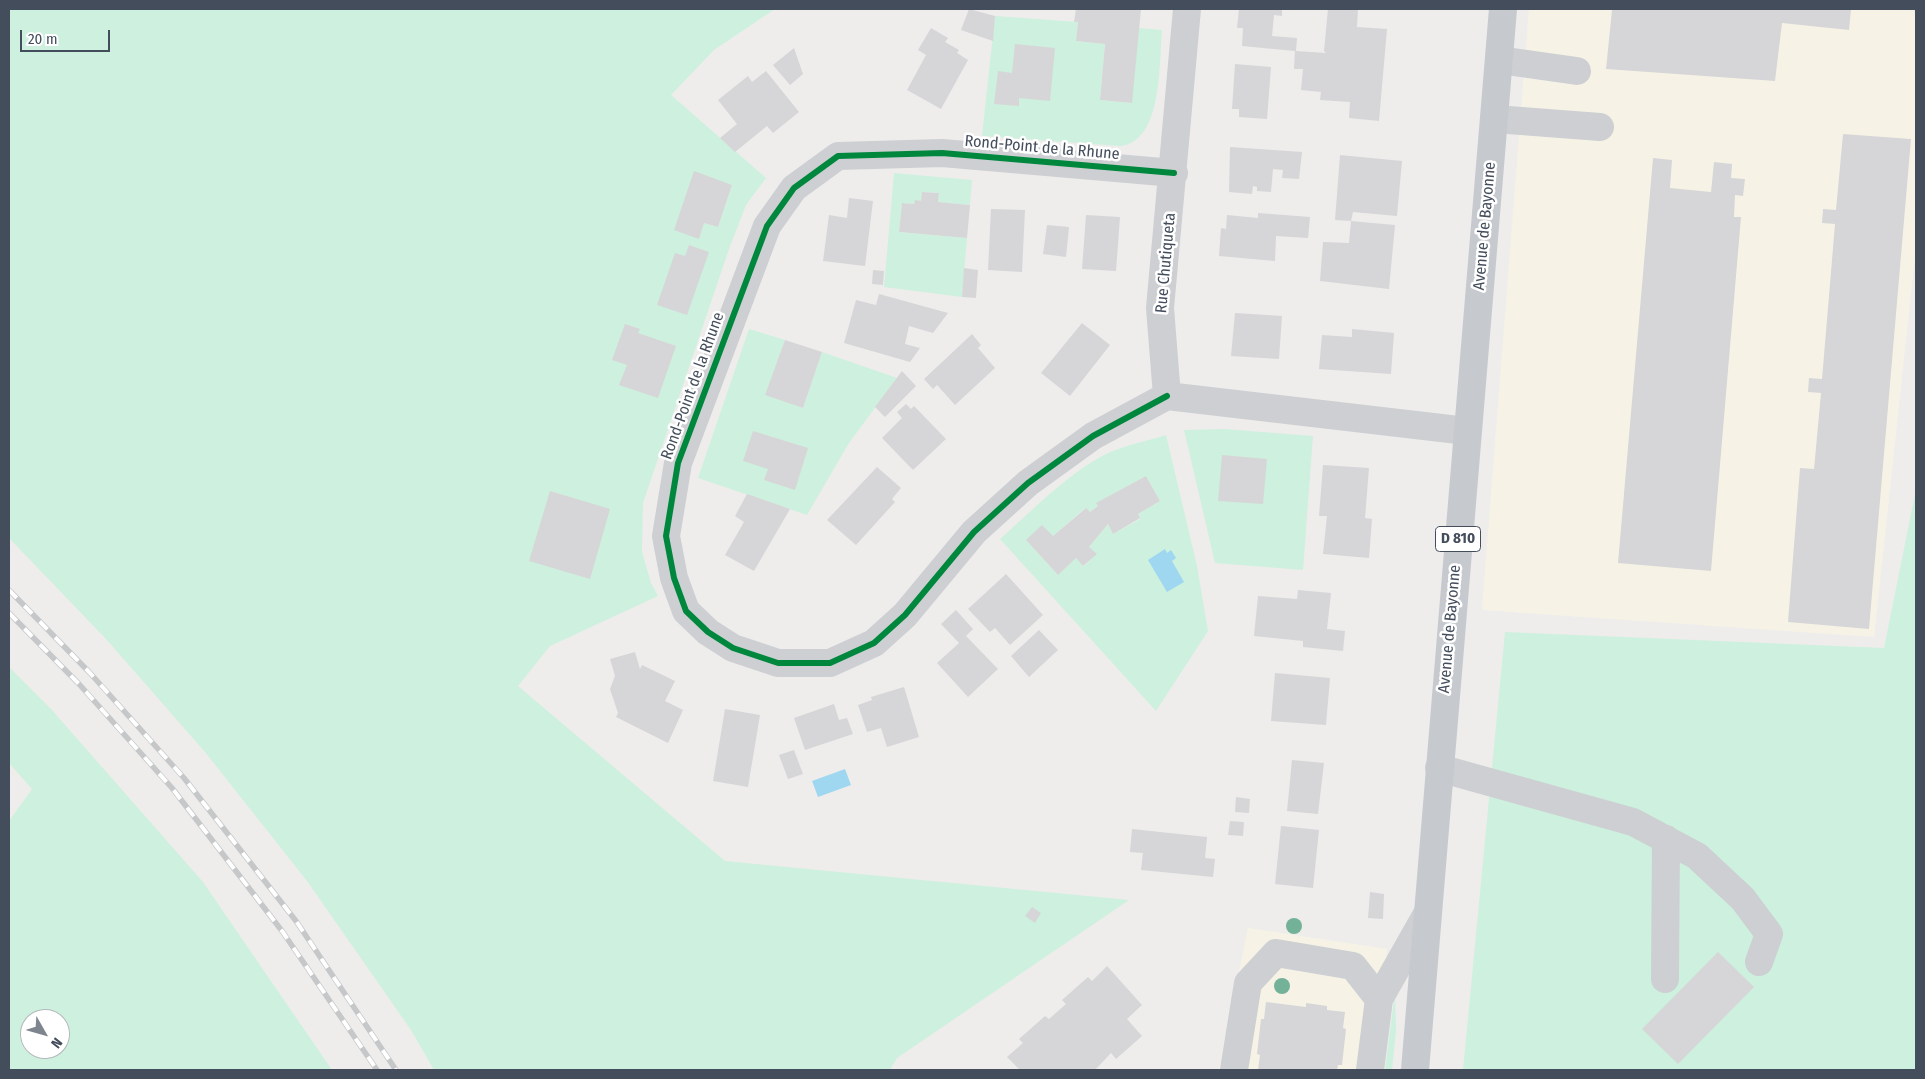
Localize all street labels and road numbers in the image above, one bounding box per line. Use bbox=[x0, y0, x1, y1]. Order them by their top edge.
street label: Rond-Point de la Rhune bbox=[964, 132, 1120, 164]
street label: Avenue de Bayonne bbox=[1470, 161, 1500, 291]
street label: Rue Chutiqueta bbox=[1152, 212, 1180, 314]
street label: Rond-Point de la Rhune bbox=[657, 310, 729, 462]
road number: D 810 bbox=[1436, 526, 1480, 552]
street label: Avenue de Bayonne bbox=[1435, 564, 1465, 694]

